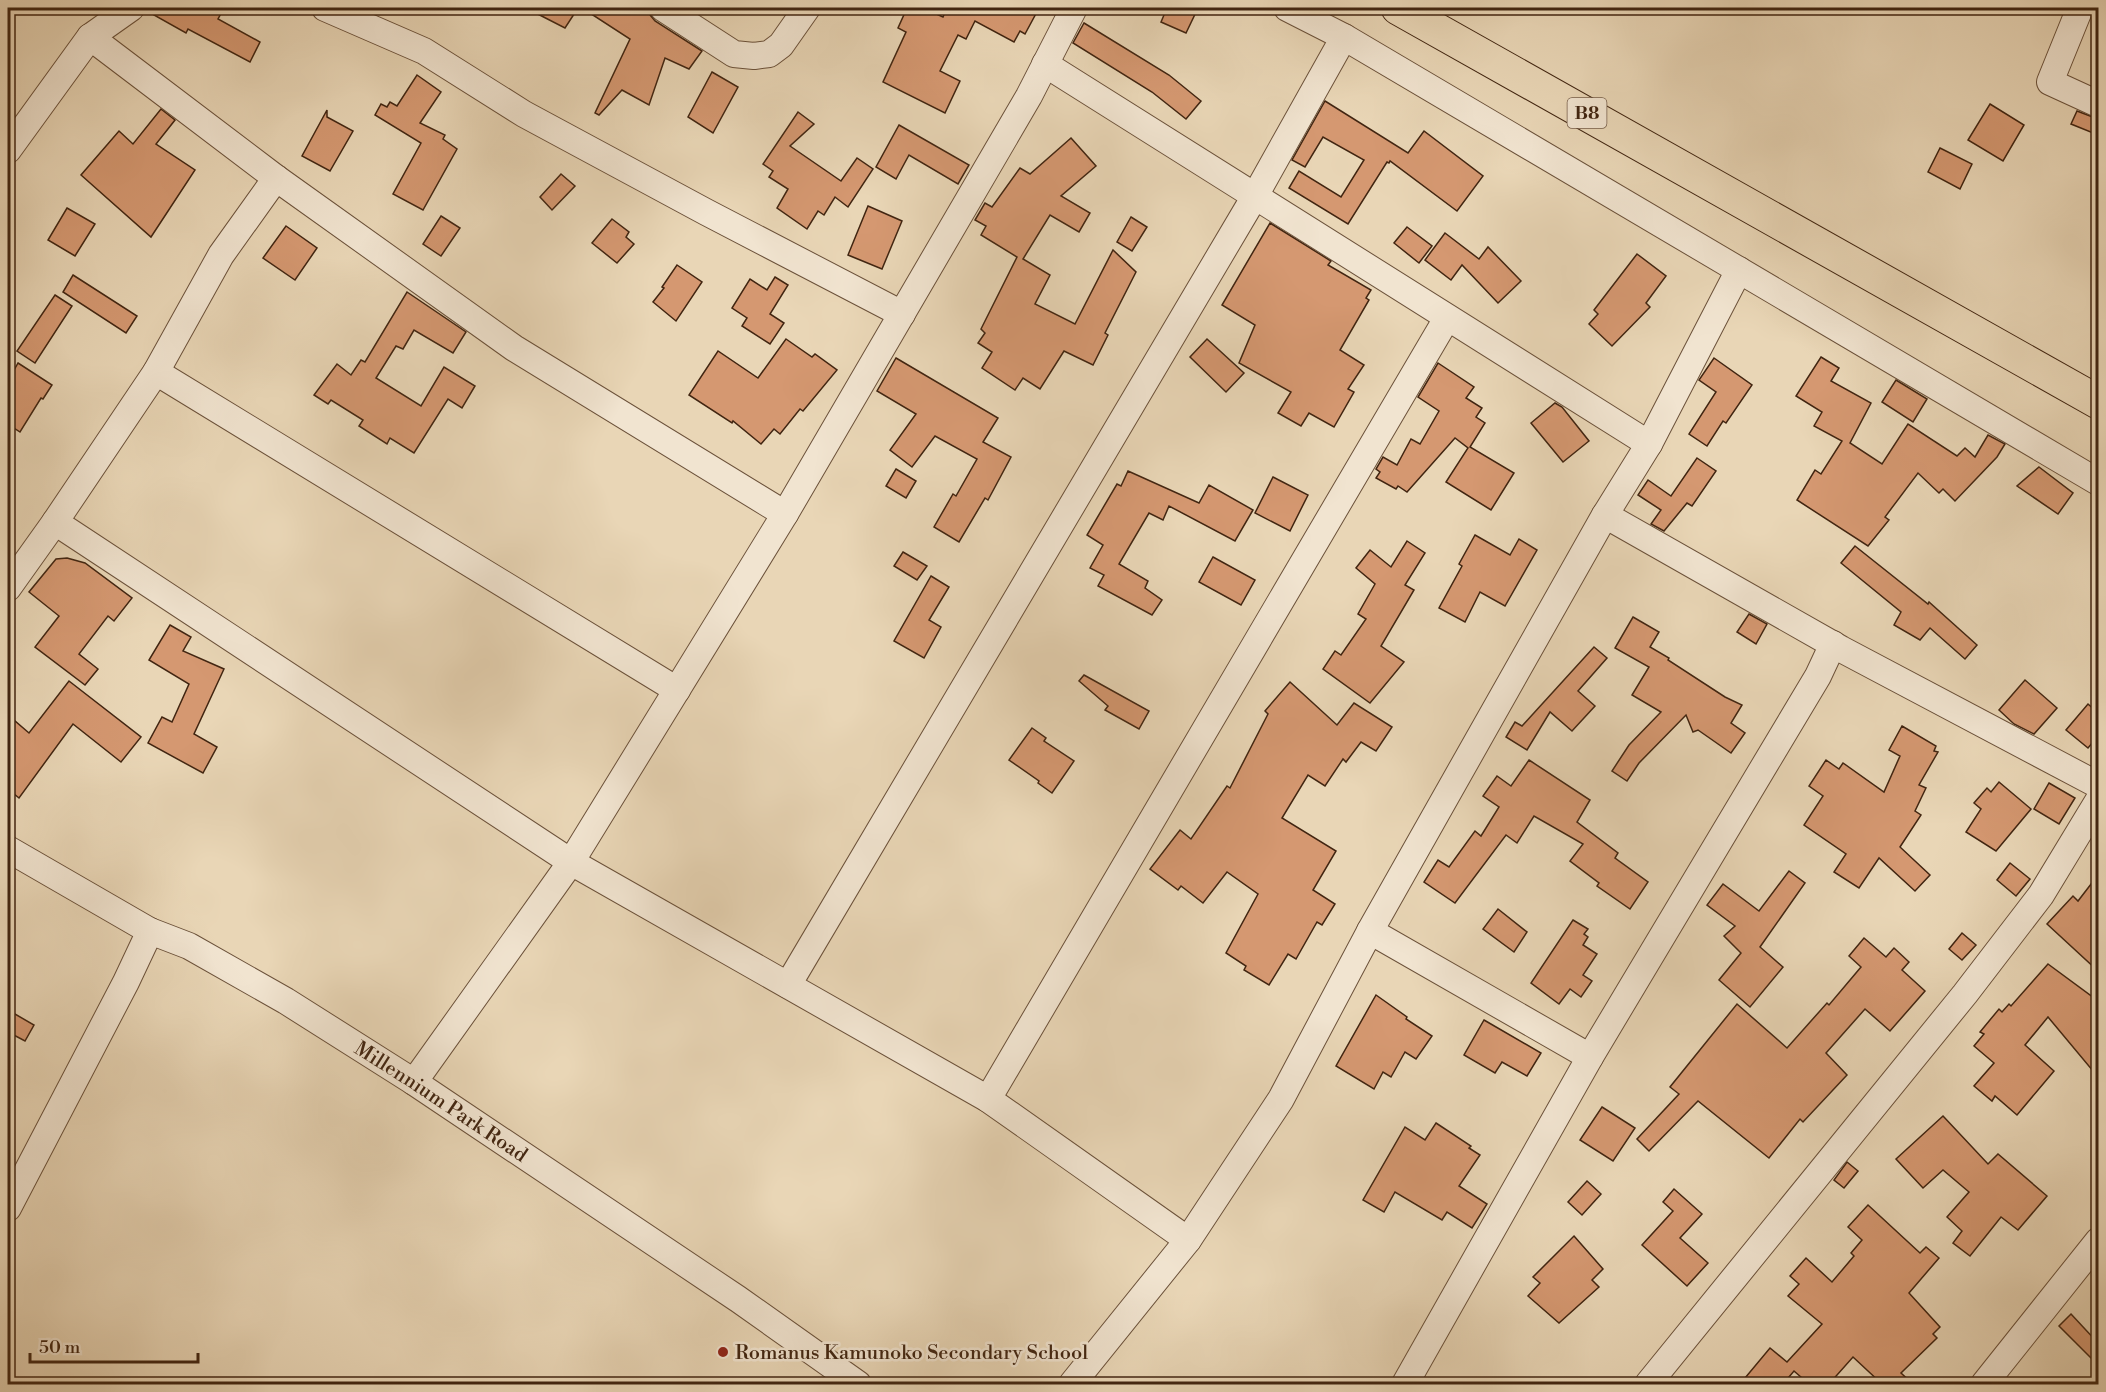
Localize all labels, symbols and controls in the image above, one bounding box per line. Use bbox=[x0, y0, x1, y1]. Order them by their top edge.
road number: B8 bbox=[1568, 98, 1606, 128]
street label: Millennium Park Road bbox=[349, 1036, 532, 1169]
scale bar bbox=[30, 1326, 198, 1364]
text: 50 m bbox=[39, 1336, 81, 1359]
place label: Romanus Kamunoko Secondary School bbox=[735, 1341, 1088, 1366]
marker: Romanus Kamunoko Secondary School bbox=[716, 1345, 730, 1359]

